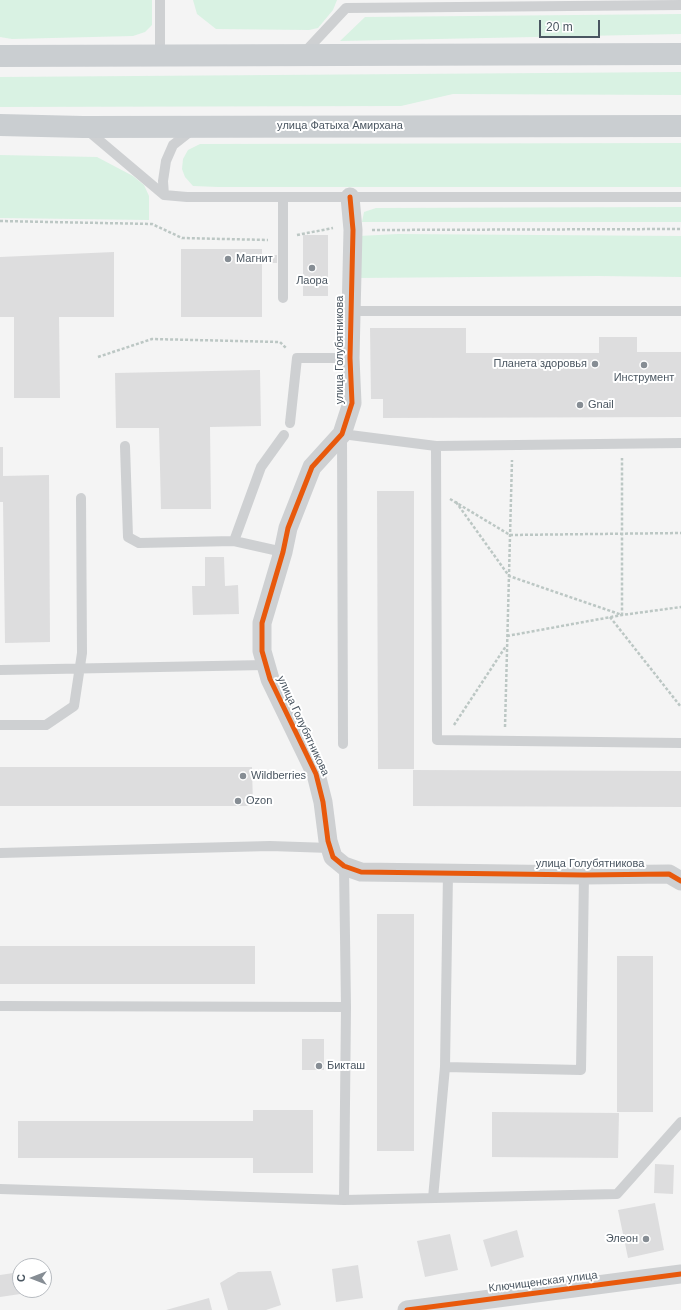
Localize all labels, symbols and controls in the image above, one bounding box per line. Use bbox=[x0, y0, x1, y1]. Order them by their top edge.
scale bar bbox=[541, 12, 602, 38]
text: 20 m bbox=[546, 20, 573, 34]
street label: улица Фатыха Амирхана bbox=[277, 119, 403, 133]
place label: Магнит bbox=[236, 252, 273, 266]
marker: Магнит bbox=[223, 254, 233, 264]
marker: Лаора bbox=[307, 263, 317, 273]
place label: Лаора bbox=[296, 274, 328, 288]
street label: улица Голубятникова bbox=[333, 296, 347, 404]
place label: Планета здоровья bbox=[494, 357, 587, 371]
marker: Планета здоровья bbox=[590, 359, 600, 369]
marker: Инструмент bbox=[639, 360, 649, 370]
place label: Инструмент bbox=[614, 371, 674, 385]
place label: Gnail bbox=[588, 398, 614, 412]
marker: Gnail bbox=[575, 400, 585, 410]
street label: улица Голубятникова bbox=[274, 674, 332, 778]
place label: Wildberries bbox=[251, 769, 306, 783]
marker: Wildberries bbox=[238, 771, 248, 781]
place label: Ozon bbox=[246, 794, 272, 808]
marker: Ozon bbox=[233, 796, 243, 806]
street label: улица Голубятникова bbox=[536, 857, 644, 871]
place label: Бикташ bbox=[327, 1059, 365, 1073]
marker: Бикташ bbox=[314, 1061, 324, 1071]
place label: Элеон bbox=[606, 1232, 638, 1246]
marker: Элеон bbox=[641, 1234, 651, 1244]
north arrow bbox=[12, 1258, 52, 1298]
street label: Ключищенская улица bbox=[488, 1269, 598, 1295]
text: С bbox=[15, 1274, 27, 1282]

